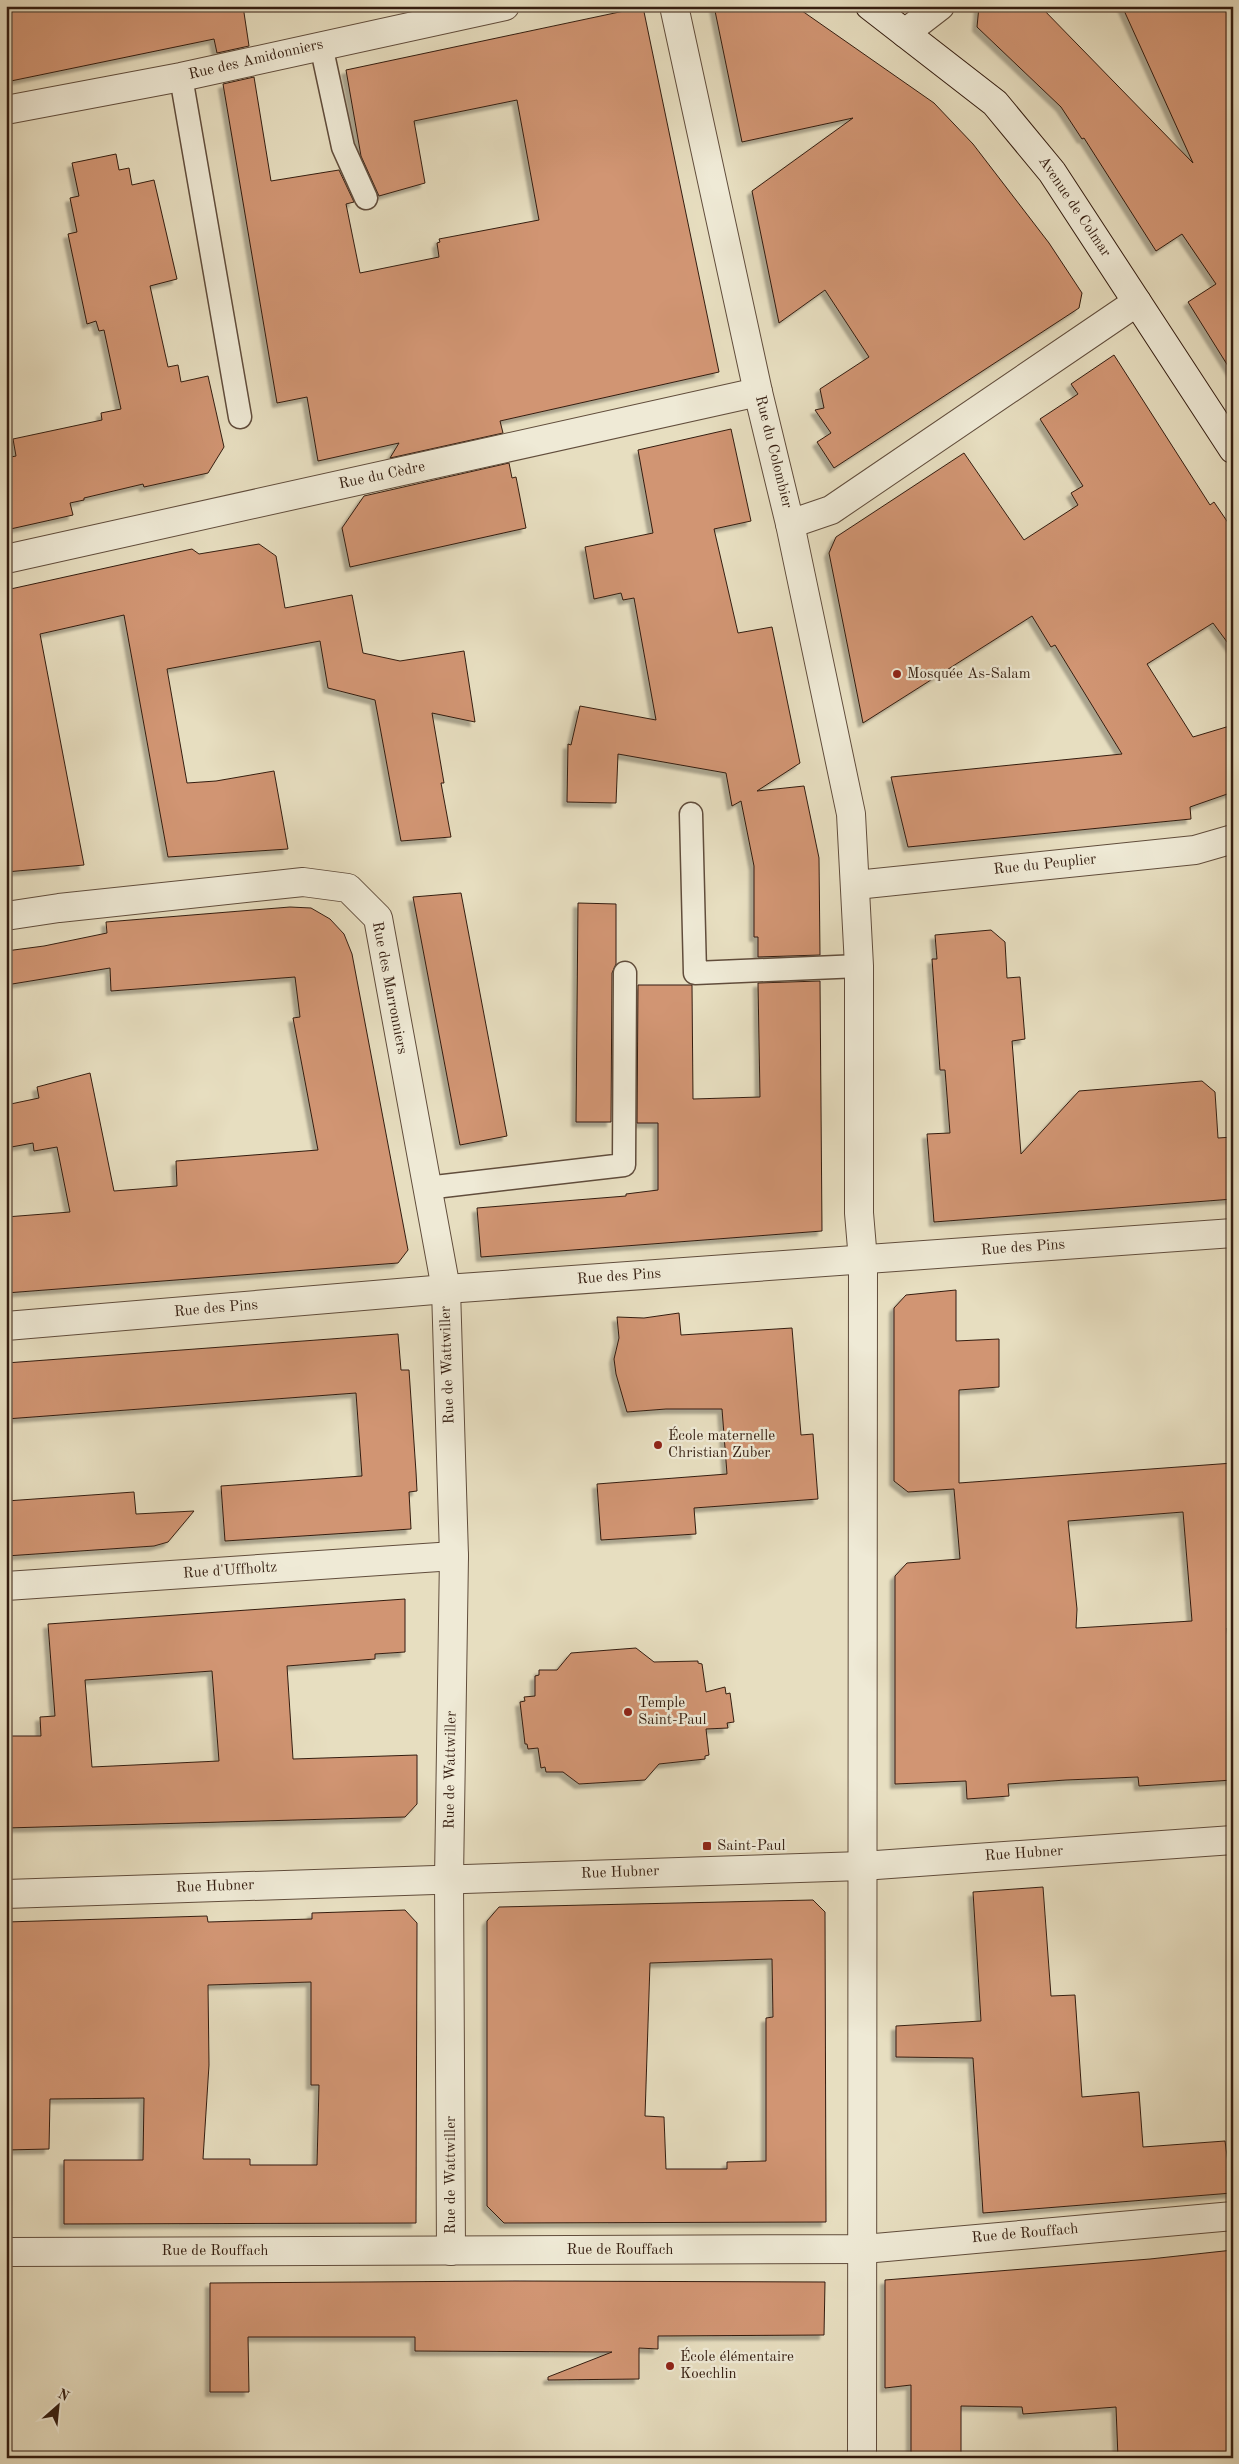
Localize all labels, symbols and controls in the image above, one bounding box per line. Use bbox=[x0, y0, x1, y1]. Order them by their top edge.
street label: Rue des Amidonniers bbox=[187, 37, 325, 83]
street label: Avenue de Colmar bbox=[1035, 154, 1113, 260]
street label: Rue du Colombier bbox=[752, 394, 794, 510]
street label: Rue du Cèdre bbox=[338, 460, 427, 492]
place label: Mosquée As-Salam bbox=[907, 667, 1031, 682]
marker: Mosquée As-Salam bbox=[891, 668, 903, 680]
street label: Rue du Peuplier bbox=[993, 852, 1097, 878]
street label: Rue des Marronniers bbox=[369, 920, 409, 1056]
street label: Rue des Pins bbox=[981, 1238, 1065, 1258]
street label: Rue des Pins bbox=[577, 1267, 661, 1287]
street label: Rue des Pins bbox=[173, 1298, 259, 1320]
street label: Rue de Wattwiller bbox=[438, 1306, 458, 1424]
place label: École maternelle Christian Zuber bbox=[668, 1426, 775, 1461]
marker: École maternelle Christian Zuber bbox=[652, 1439, 664, 1451]
street label: Rue d'Uffholtz bbox=[182, 1560, 278, 1582]
place label: Temple Saint-Paul bbox=[638, 1696, 707, 1728]
marker: Temple Saint-Paul bbox=[622, 1706, 634, 1718]
street label: Rue de Wattwiller bbox=[442, 1711, 460, 1829]
place label: Saint-Paul bbox=[717, 1839, 786, 1854]
marker: Saint-Paul bbox=[701, 1840, 713, 1852]
street label: Rue Hubner bbox=[984, 1844, 1064, 1864]
street label: Rue Hubner bbox=[581, 1864, 659, 1882]
street label: Rue Hubner bbox=[176, 1878, 254, 1896]
street label: Rue de Wattwiller bbox=[444, 2116, 459, 2234]
street label: Rue de Rouffach bbox=[971, 2222, 1079, 2246]
street label: Rue de Rouffach bbox=[567, 2243, 673, 2258]
street label: Rue de Rouffach bbox=[162, 2244, 268, 2259]
place label: École élémentaire Koechlin bbox=[680, 2347, 794, 2382]
marker: École élémentaire Koechlin bbox=[664, 2360, 676, 2372]
north arrow bbox=[32, 2382, 82, 2432]
text: N bbox=[56, 2387, 72, 2404]

